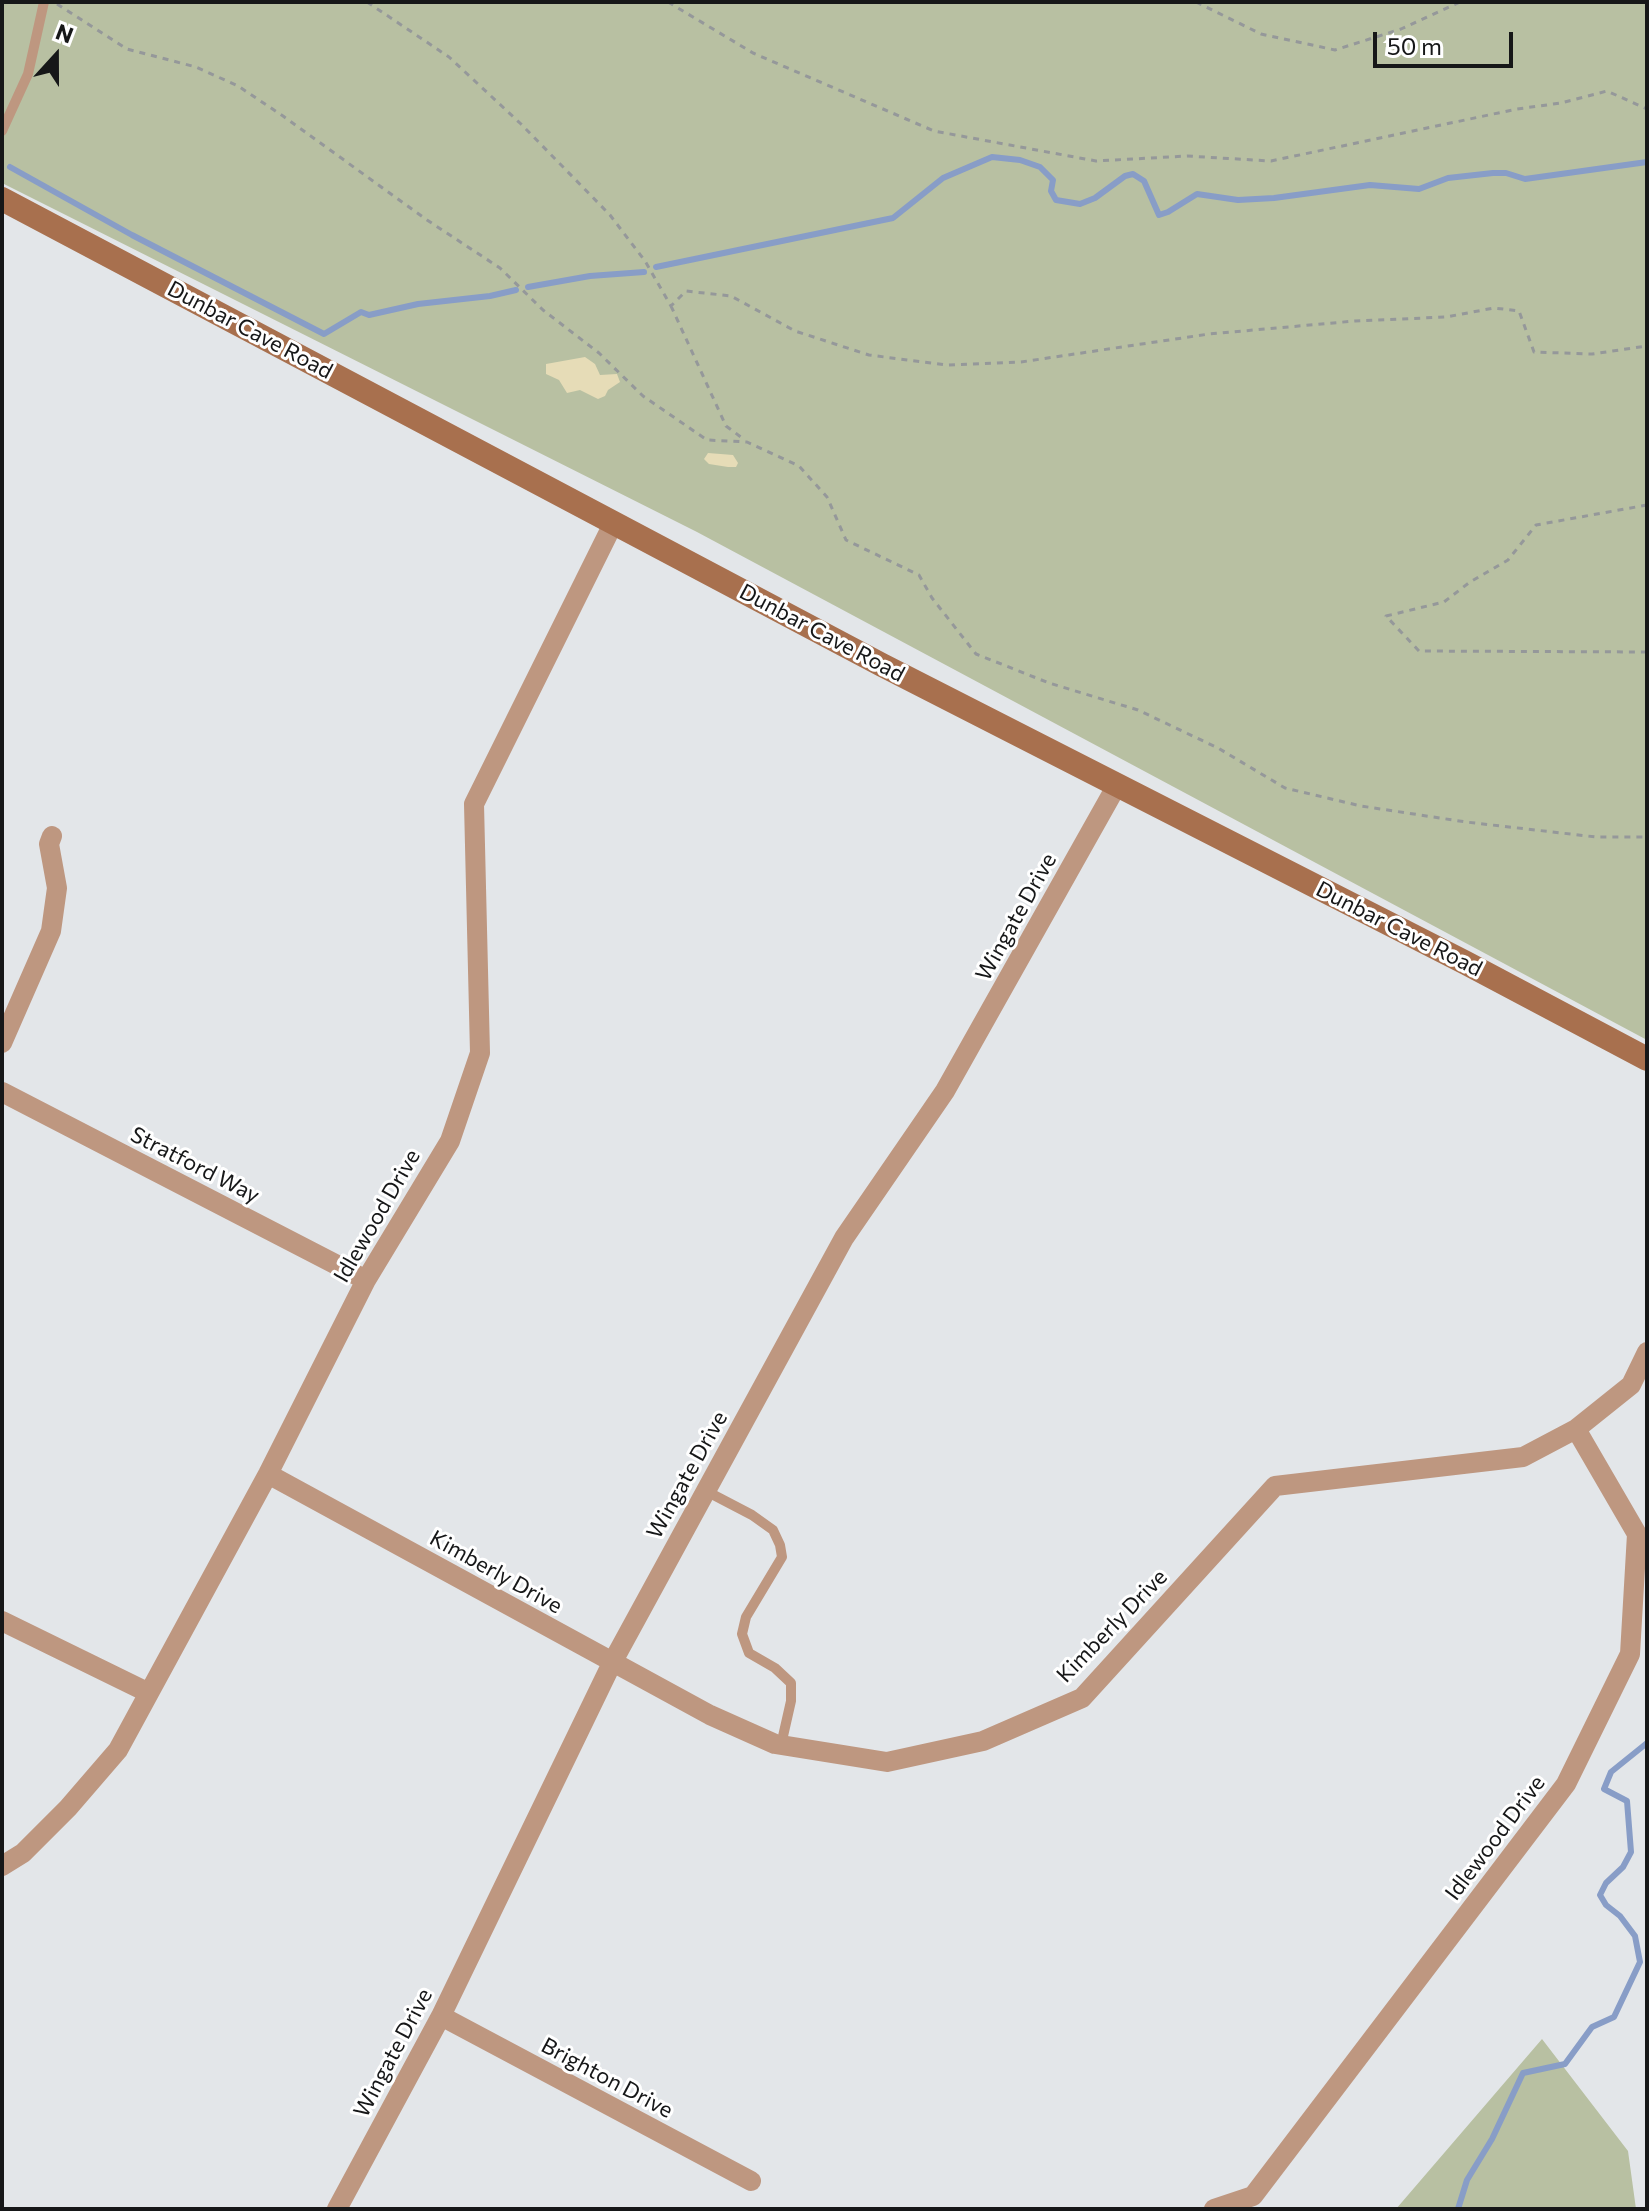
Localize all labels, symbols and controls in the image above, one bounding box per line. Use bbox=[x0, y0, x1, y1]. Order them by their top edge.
north arrow bbox=[16, 16, 96, 96]
scale bar bbox=[1377, 16, 1517, 66]
text: N bbox=[52, 18, 77, 49]
text: 50 m bbox=[1387, 31, 1442, 60]
street label: Dunbar Cave Road bbox=[163, 275, 337, 385]
street label: Dunbar Cave Road bbox=[735, 578, 909, 688]
street label: Wingate Drive bbox=[970, 849, 1062, 985]
street label: Dunbar Cave Road bbox=[1311, 876, 1487, 982]
street label: Stratford Way bbox=[126, 1121, 264, 1209]
street label: Idlewood Drive bbox=[328, 1145, 426, 1287]
street label: Wingate Drive bbox=[641, 1407, 733, 1543]
street label: Kimberly Drive bbox=[425, 1525, 567, 1619]
street label: Kimberly Drive bbox=[1051, 1564, 1173, 1688]
street label: Idlewood Drive bbox=[1440, 1770, 1550, 1906]
street label: Wingate Drive bbox=[348, 1984, 438, 2122]
street label: Brighton Drive bbox=[537, 2032, 677, 2124]

